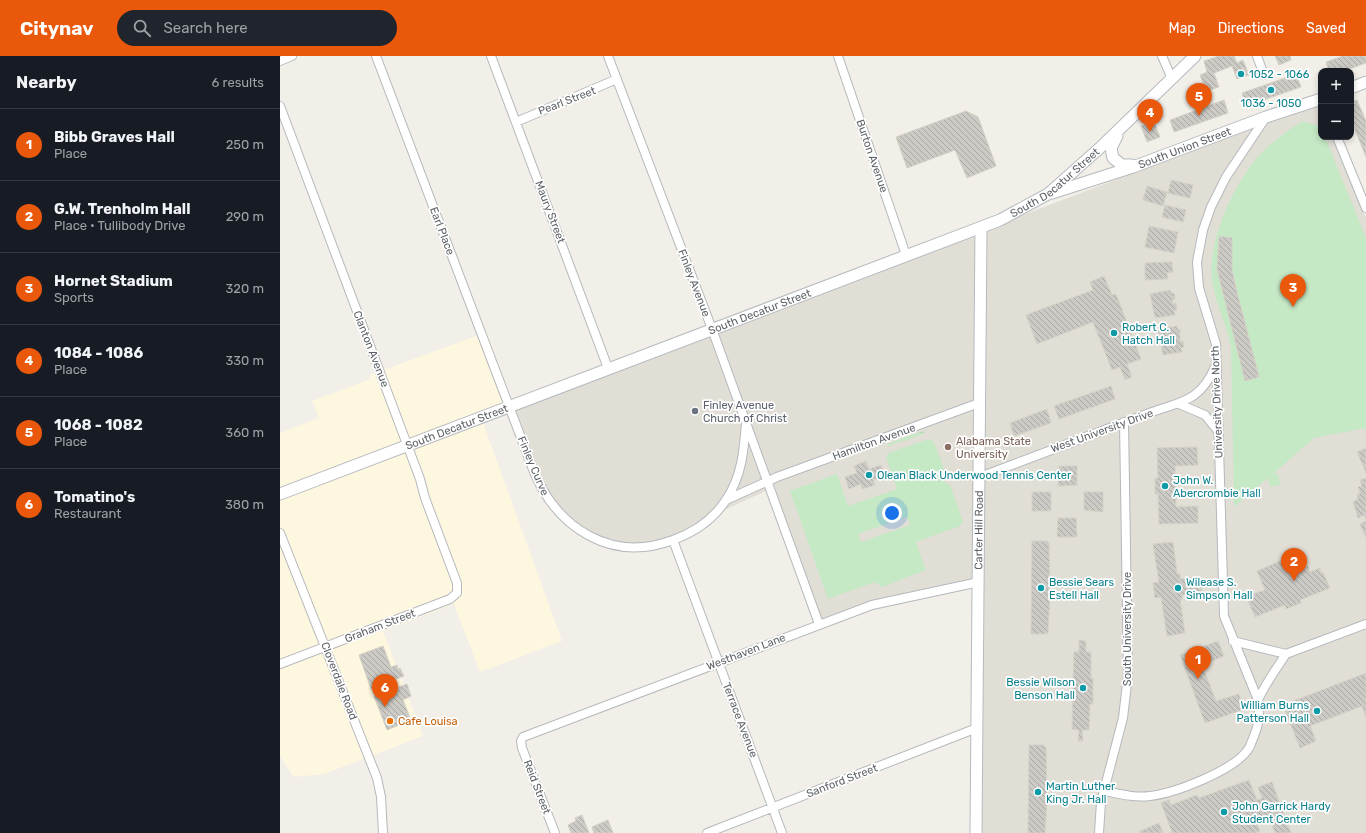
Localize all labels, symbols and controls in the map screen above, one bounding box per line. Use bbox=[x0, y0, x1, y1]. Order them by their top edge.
search box bbox=[117, 10, 397, 46]
text: Citynav bbox=[20, 17, 93, 40]
icon: search bbox=[131, 17, 153, 39]
text: Search here bbox=[163, 19, 248, 37]
text: Map bbox=[1169, 20, 1196, 37]
text: Directions bbox=[1218, 20, 1284, 37]
text: Saved bbox=[1306, 20, 1346, 37]
place label: 1052 - 1066 bbox=[1249, 68, 1310, 81]
map controls bbox=[1318, 68, 1354, 140]
button: + bbox=[1318, 68, 1354, 104]
marker: 1052 - 1066 bbox=[1236, 69, 1246, 79]
text: Nearby bbox=[16, 72, 77, 92]
text: 6 results bbox=[212, 75, 264, 90]
pin: 5 bbox=[1186, 83, 1212, 116]
street label: Pearl Street bbox=[536, 84, 598, 118]
marker: 1036 - 1050 bbox=[1266, 85, 1276, 95]
place label: 1036 - 1050 bbox=[1241, 97, 1301, 110]
pin: 4 bbox=[1137, 99, 1163, 132]
button: − bbox=[1318, 104, 1354, 140]
street label: Burton Avenue bbox=[853, 118, 891, 194]
street label: South Union Street bbox=[1136, 124, 1233, 171]
text: Bibb Graves Hall bbox=[54, 128, 175, 146]
text: 1 bbox=[26, 137, 32, 152]
text: 250 m bbox=[226, 137, 264, 152]
street label: South Decatur Street bbox=[1008, 145, 1102, 220]
text: Place bbox=[54, 146, 87, 161]
street label: Maury Street bbox=[532, 179, 568, 246]
text: G.W. Trenholm Hall bbox=[54, 200, 190, 218]
street label: Earl Place bbox=[427, 205, 457, 257]
text: 2 bbox=[25, 209, 33, 224]
text: 290 m bbox=[226, 209, 264, 224]
text: Place · Tullibody Drive bbox=[54, 218, 186, 233]
street label: Finley Avenue bbox=[675, 247, 713, 319]
text: Hornet Stadium bbox=[54, 272, 173, 290]
pin: 3 bbox=[1280, 274, 1306, 307]
text: 3 bbox=[25, 281, 33, 296]
text: 320 m bbox=[226, 281, 264, 296]
street label: South Decatur Street bbox=[706, 286, 813, 337]
text: Sports bbox=[54, 290, 94, 305]
street label: Clanton Avenue bbox=[350, 309, 392, 389]
place label: Robert C. Hatch Hall bbox=[1122, 321, 1175, 347]
marker: Robert C. Hatch Hall bbox=[1109, 328, 1119, 338]
text: 1084 - 1086 bbox=[54, 344, 143, 362]
street label: University Drive North bbox=[1209, 345, 1225, 459]
text: 4 bbox=[25, 353, 33, 368]
text: 330 m bbox=[225, 353, 264, 368]
text: Place bbox=[54, 362, 87, 377]
place label: Finley Avenue Church of Christ bbox=[703, 399, 788, 425]
street label: South Decatur Street bbox=[403, 401, 510, 452]
marker: Finley Avenue Church of Christ bbox=[690, 406, 700, 416]
street label: West University Drive bbox=[1049, 406, 1155, 456]
text: 1068 - 1082 bbox=[54, 416, 143, 434]
street label: Hamilton Avenue bbox=[831, 421, 917, 463]
text: 5 bbox=[25, 425, 33, 440]
text: 360 m bbox=[225, 425, 264, 440]
text: Place bbox=[54, 434, 87, 449]
street label: Finley Curve bbox=[515, 434, 551, 498]
place label: Alabama State University bbox=[956, 435, 1031, 461]
marker: Alabama State University bbox=[943, 442, 953, 452]
place label: Olean Black Underwood Tennis Center bbox=[877, 469, 1072, 482]
marker: Olean Black Underwood Tennis Center bbox=[864, 470, 874, 480]
place label: John W. Abercrombie Hall bbox=[1173, 474, 1261, 500]
marker: John W. Abercrombie Hall bbox=[1160, 481, 1170, 491]
text: Tomatino's bbox=[54, 488, 135, 506]
street label: Carter Hill Road bbox=[972, 490, 985, 570]
text: 6 bbox=[25, 497, 33, 512]
text: 380 m bbox=[225, 497, 264, 512]
your location bbox=[882, 503, 902, 523]
text: Restaurant bbox=[54, 506, 121, 521]
pin: 2 bbox=[1281, 548, 1307, 581]
street label: South University Drive bbox=[1121, 572, 1134, 686]
place label: Bessie Sears Estell Hall bbox=[1049, 576, 1114, 602]
place label: Wilease S. Simpson Hall bbox=[1186, 576, 1252, 602]
marker: Bessie Sears Estell Hall bbox=[1036, 583, 1046, 593]
marker: Wilease S. Simpson Hall bbox=[1173, 583, 1183, 593]
street label: Graham Street bbox=[343, 606, 418, 645]
street label: Westhaven Lane bbox=[705, 631, 787, 673]
street label: Cloverdale Road bbox=[318, 640, 360, 722]
pin: 1 bbox=[1185, 646, 1211, 679]
pin: 6 bbox=[372, 674, 398, 707]
place label: Bessie Wilson Benson Hall bbox=[1006, 676, 1075, 702]
street label: Terrace Avenue bbox=[720, 681, 760, 759]
marker: Bessie Wilson Benson Hall bbox=[1078, 683, 1088, 693]
place label: William Burns Patterson Hall bbox=[1237, 699, 1309, 725]
marker: William Burns Patterson Hall bbox=[1312, 706, 1322, 716]
place label: Cafe Louisa bbox=[398, 715, 458, 728]
marker: Cafe Louisa bbox=[385, 716, 395, 726]
street label: Reid Street bbox=[521, 758, 554, 817]
street label: Sanford Street bbox=[805, 761, 880, 801]
place label: Martin Luther King Jr. Hall bbox=[1046, 780, 1116, 806]
marker: Martin Luther King Jr. Hall bbox=[1033, 787, 1043, 797]
place label: John Garrick Hardy Student Center bbox=[1232, 800, 1331, 826]
marker: John Garrick Hardy Student Center bbox=[1219, 807, 1229, 817]

